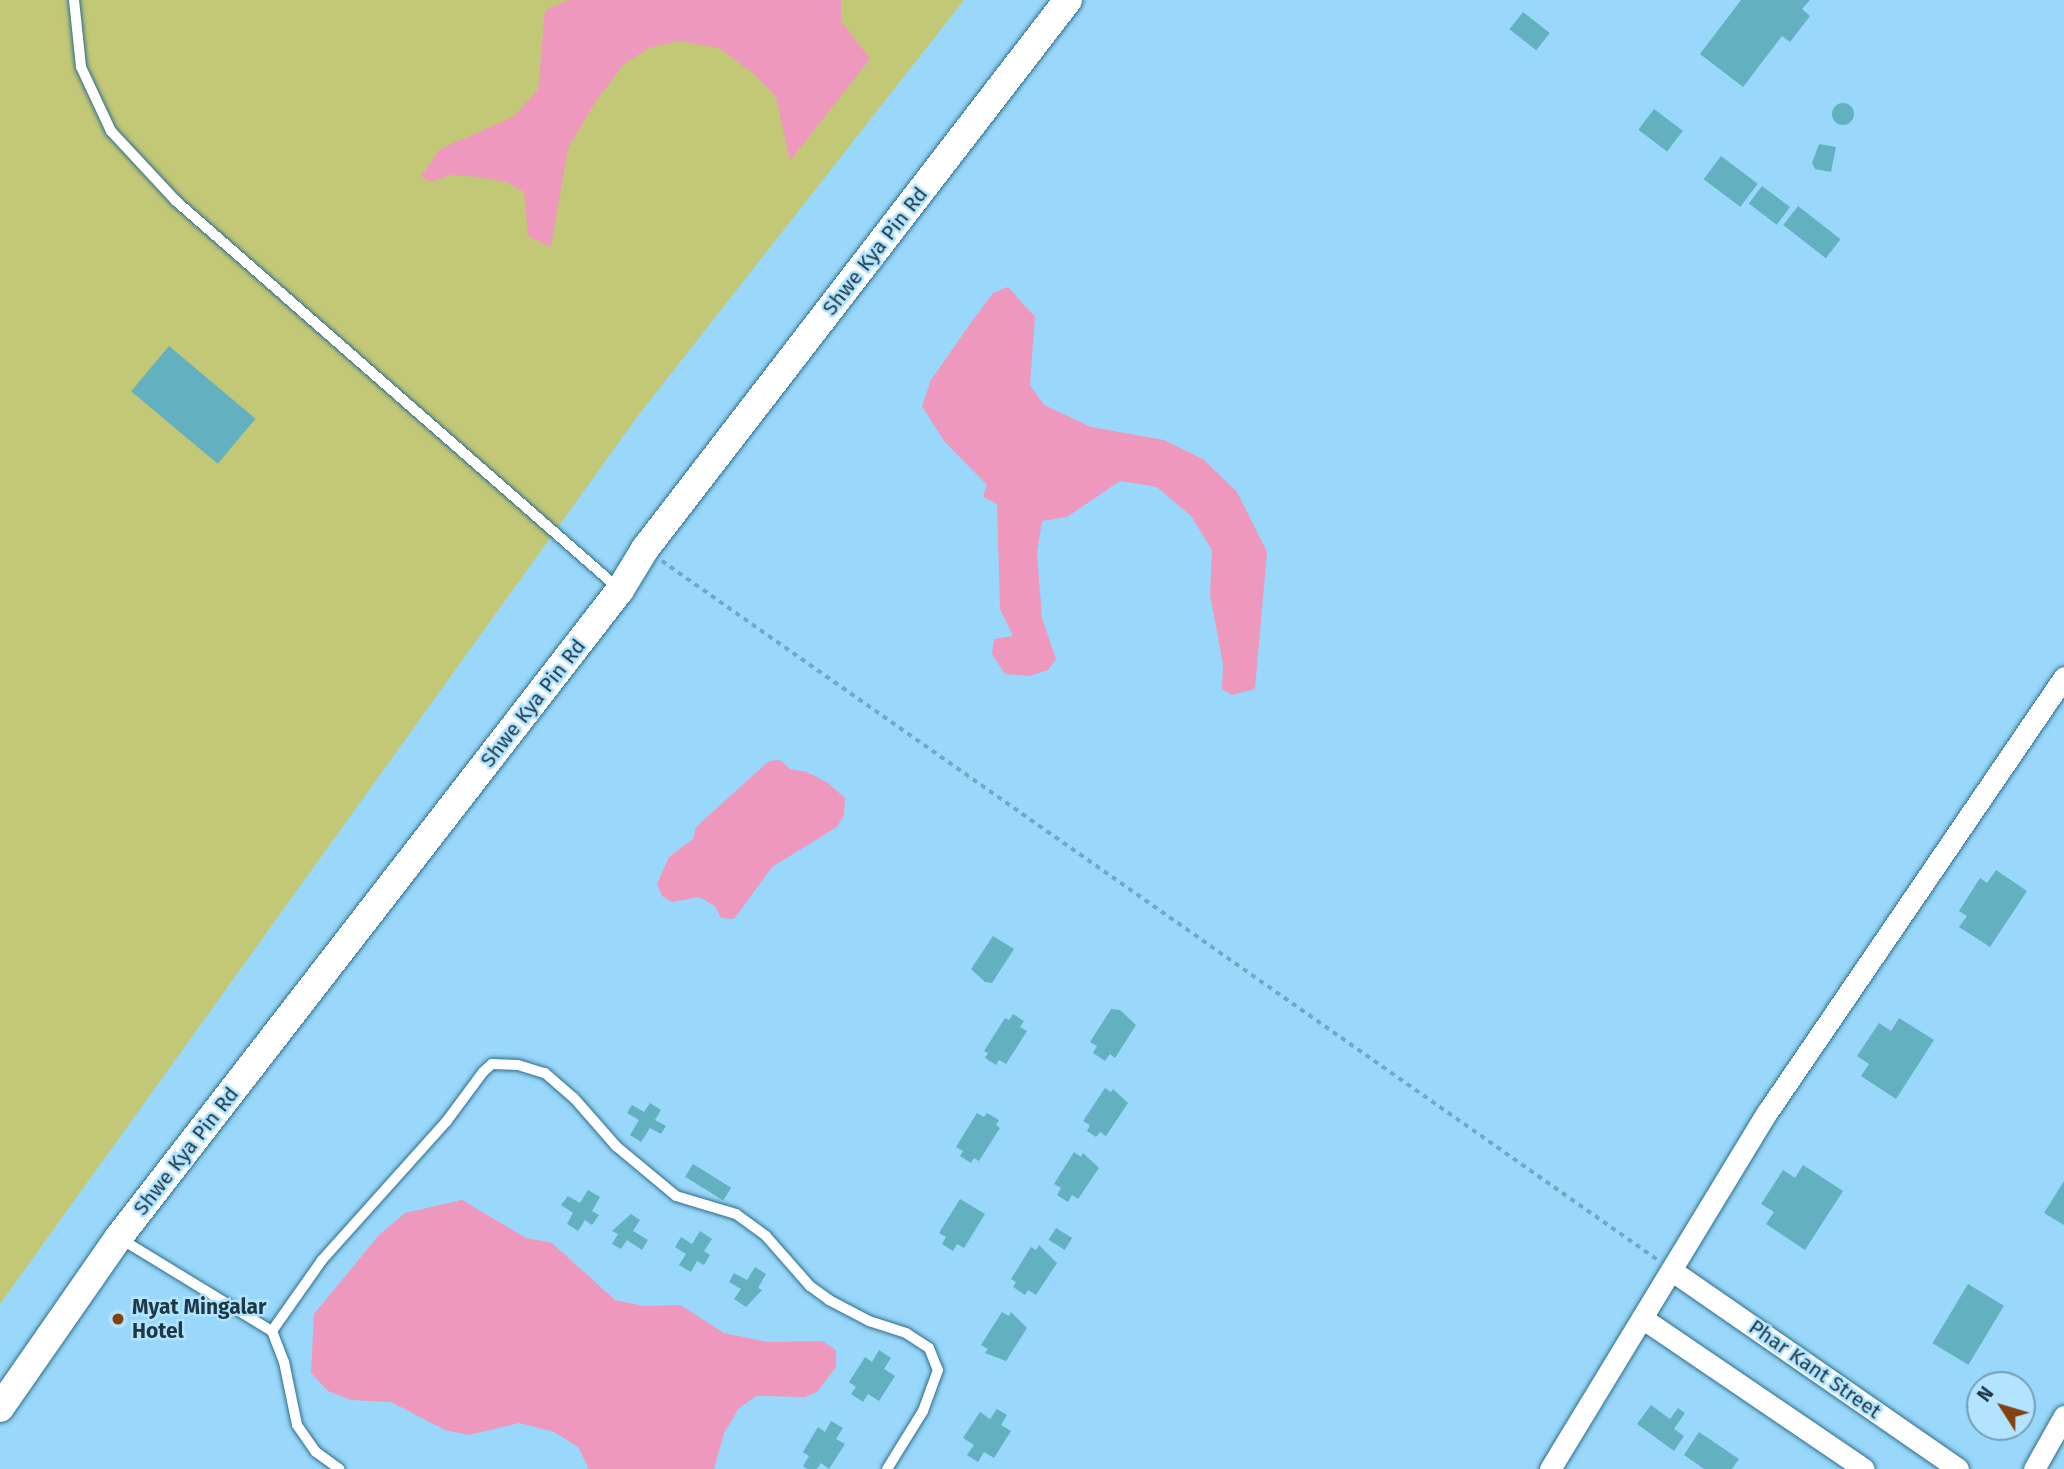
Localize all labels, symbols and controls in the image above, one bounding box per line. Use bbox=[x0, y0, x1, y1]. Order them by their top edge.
street label: Shwe Kya Pin Rd bbox=[817, 182, 933, 320]
street label: Shwe Kya Pin Rd bbox=[475, 634, 591, 772]
street label: Shwe Kya Pin Rd bbox=[128, 1082, 244, 1220]
place label: Myat Mingalar Hotel bbox=[132, 1294, 267, 1344]
marker: Myat Mingalar Hotel bbox=[110, 1311, 126, 1327]
street label: Phar Kant Street bbox=[1744, 1314, 1886, 1424]
north arrow bbox=[1966, 1371, 2036, 1441]
text: N bbox=[1972, 1382, 1998, 1406]

